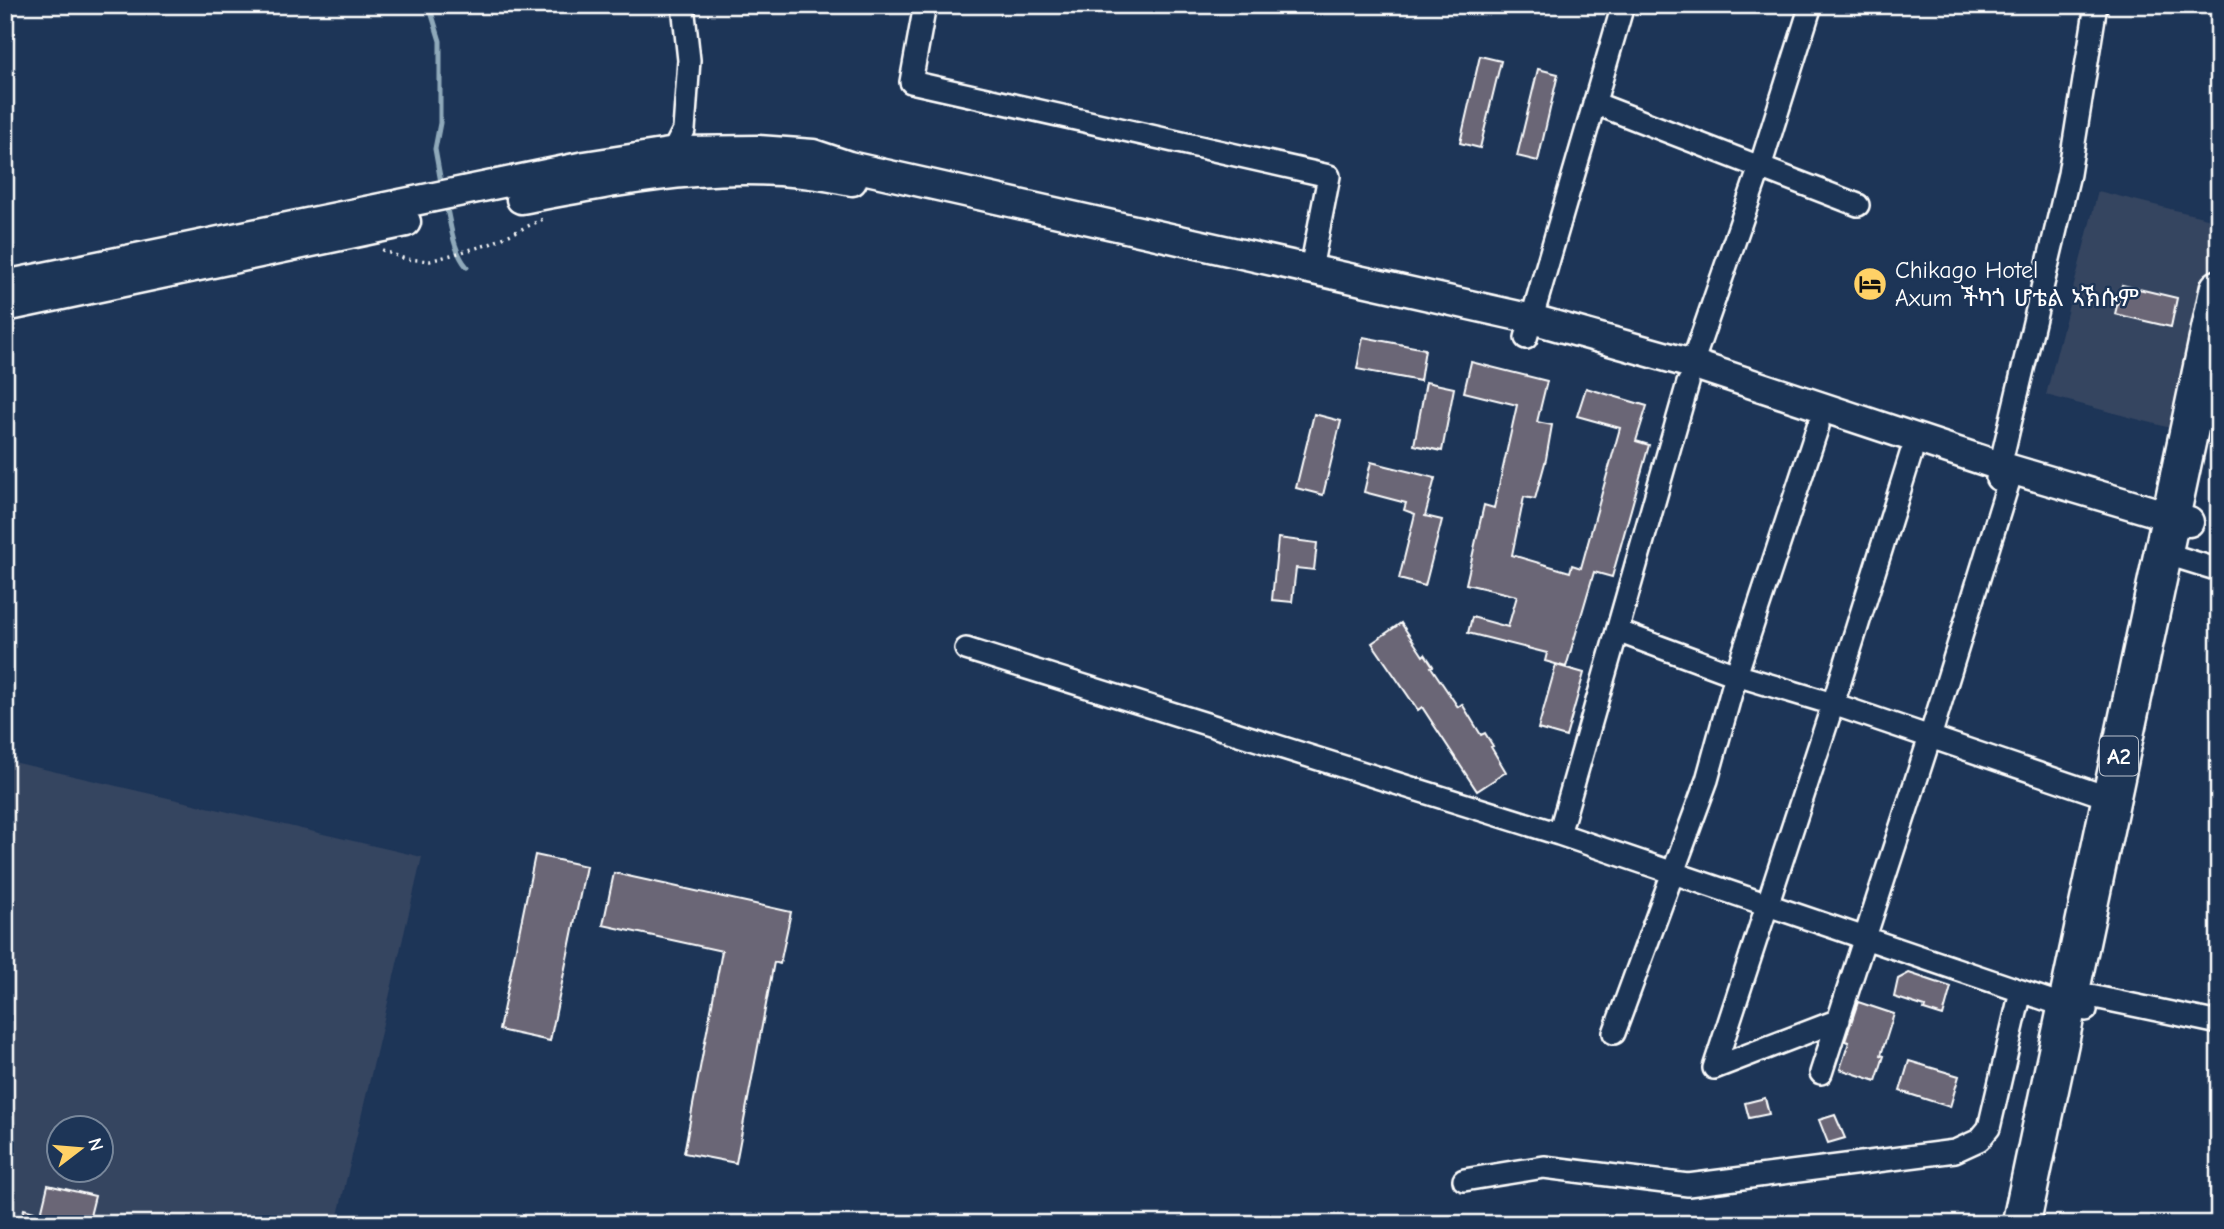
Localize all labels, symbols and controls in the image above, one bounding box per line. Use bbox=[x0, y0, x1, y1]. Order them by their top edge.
place label: Chikago Hotel Axum ችካጎ ሆቴል ኣኽሱም bbox=[1895, 256, 2139, 312]
hotel icon: Chikago Hotel Axum ችካጎ ሆቴል ኣኽሱም bbox=[1851, 265, 1889, 303]
road number: A2 bbox=[2100, 736, 2138, 776]
north arrow bbox=[46, 1114, 116, 1184]
text: N bbox=[83, 1136, 108, 1154]

